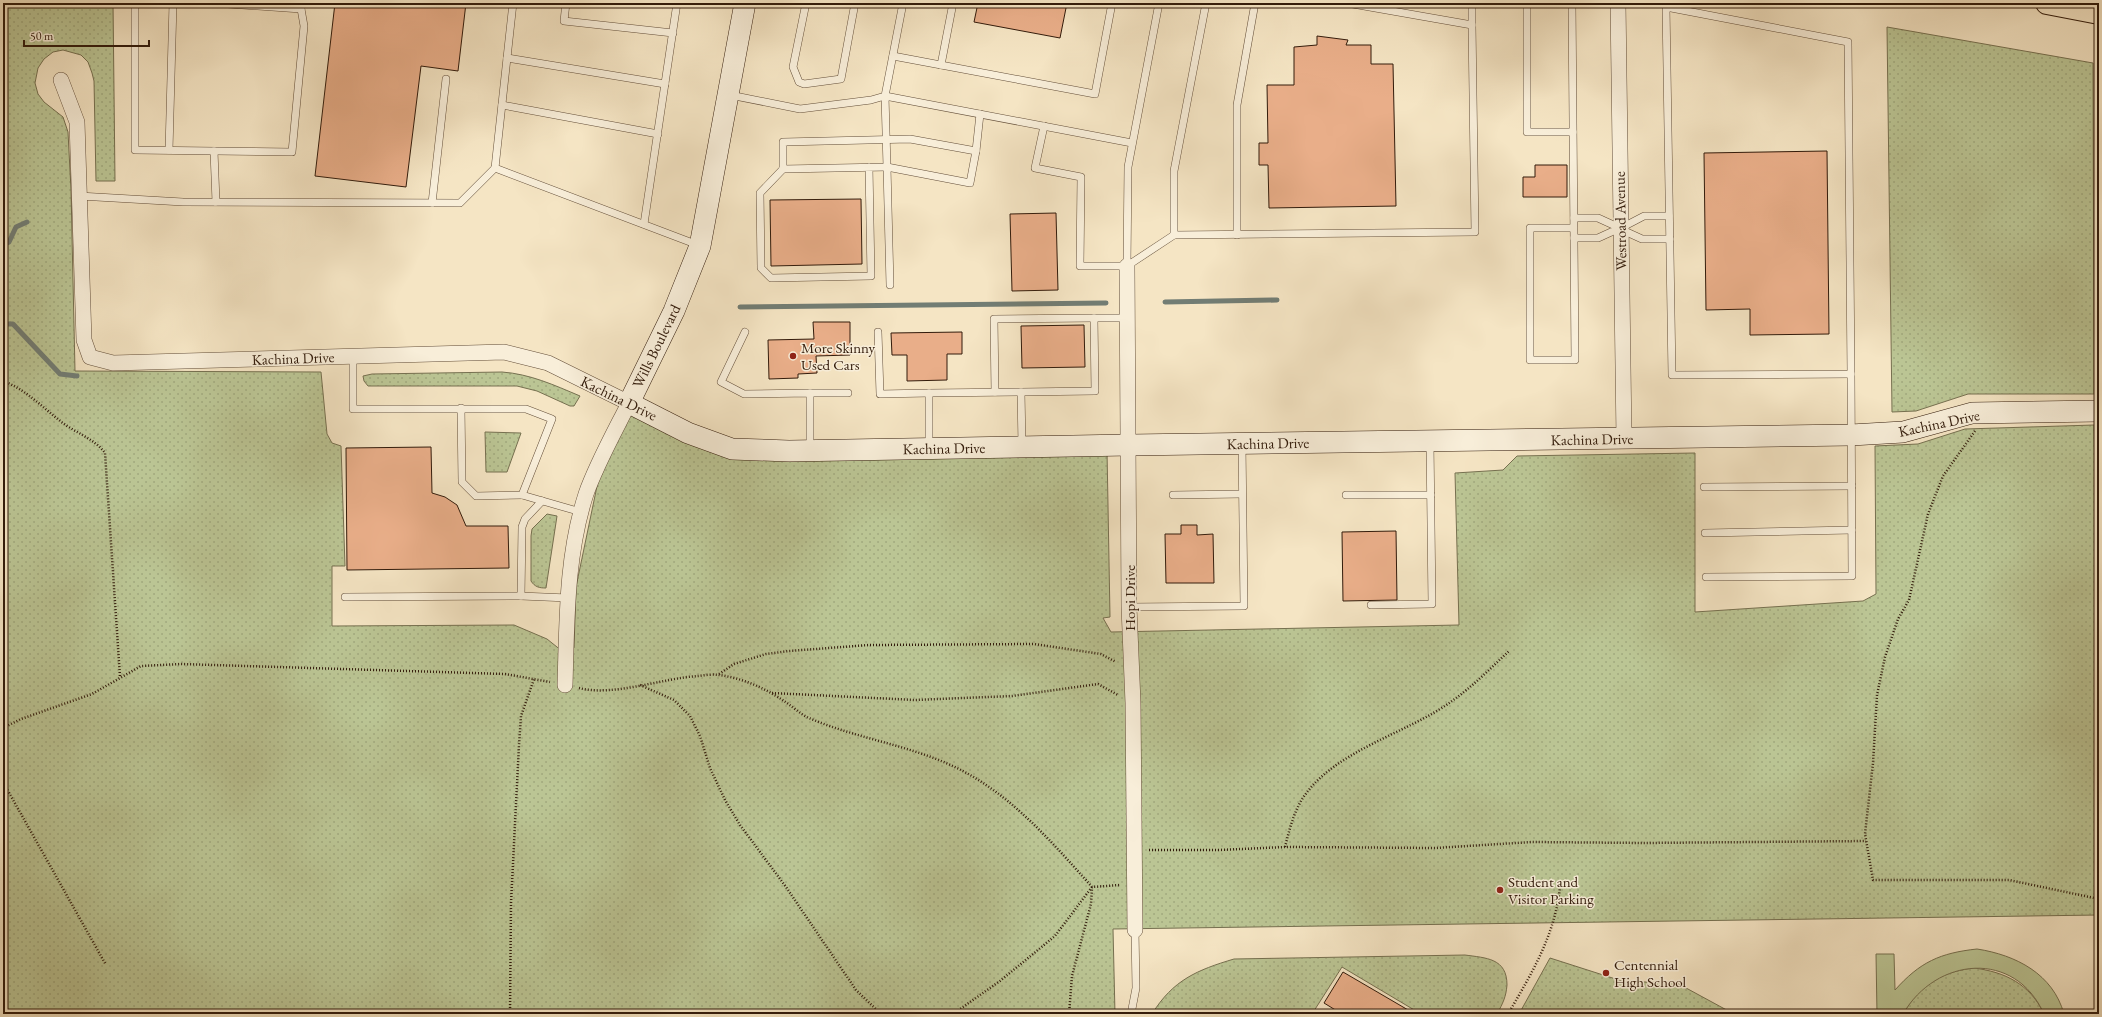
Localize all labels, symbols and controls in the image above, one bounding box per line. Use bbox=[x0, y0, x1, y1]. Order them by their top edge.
scale bar bbox=[24, 22, 149, 48]
text: 50 m bbox=[30, 28, 54, 44]
street label: Westroad Avenue bbox=[1610, 171, 1630, 271]
street label: Wills Boulevard bbox=[628, 301, 685, 391]
place label: More Skinny Used Cars bbox=[801, 338, 875, 374]
street label: Kachina Drive bbox=[251, 347, 335, 369]
marker: More Skinny Used Cars bbox=[788, 351, 798, 361]
street label: Kachina Drive bbox=[578, 371, 660, 425]
street label: Kachina Drive bbox=[1897, 405, 1982, 441]
street label: Kachina Drive bbox=[1551, 429, 1634, 449]
street label: Kachina Drive bbox=[1227, 433, 1310, 453]
street label: Kachina Drive bbox=[903, 438, 986, 458]
street label: Hopi Drive bbox=[1120, 565, 1139, 631]
place label: Student and Visitor Parking bbox=[1508, 872, 1594, 908]
marker: Student and Visitor Parking bbox=[1495, 885, 1505, 895]
place label: Centennial High School bbox=[1614, 955, 1687, 991]
marker: Centennial High School bbox=[1601, 968, 1611, 978]

